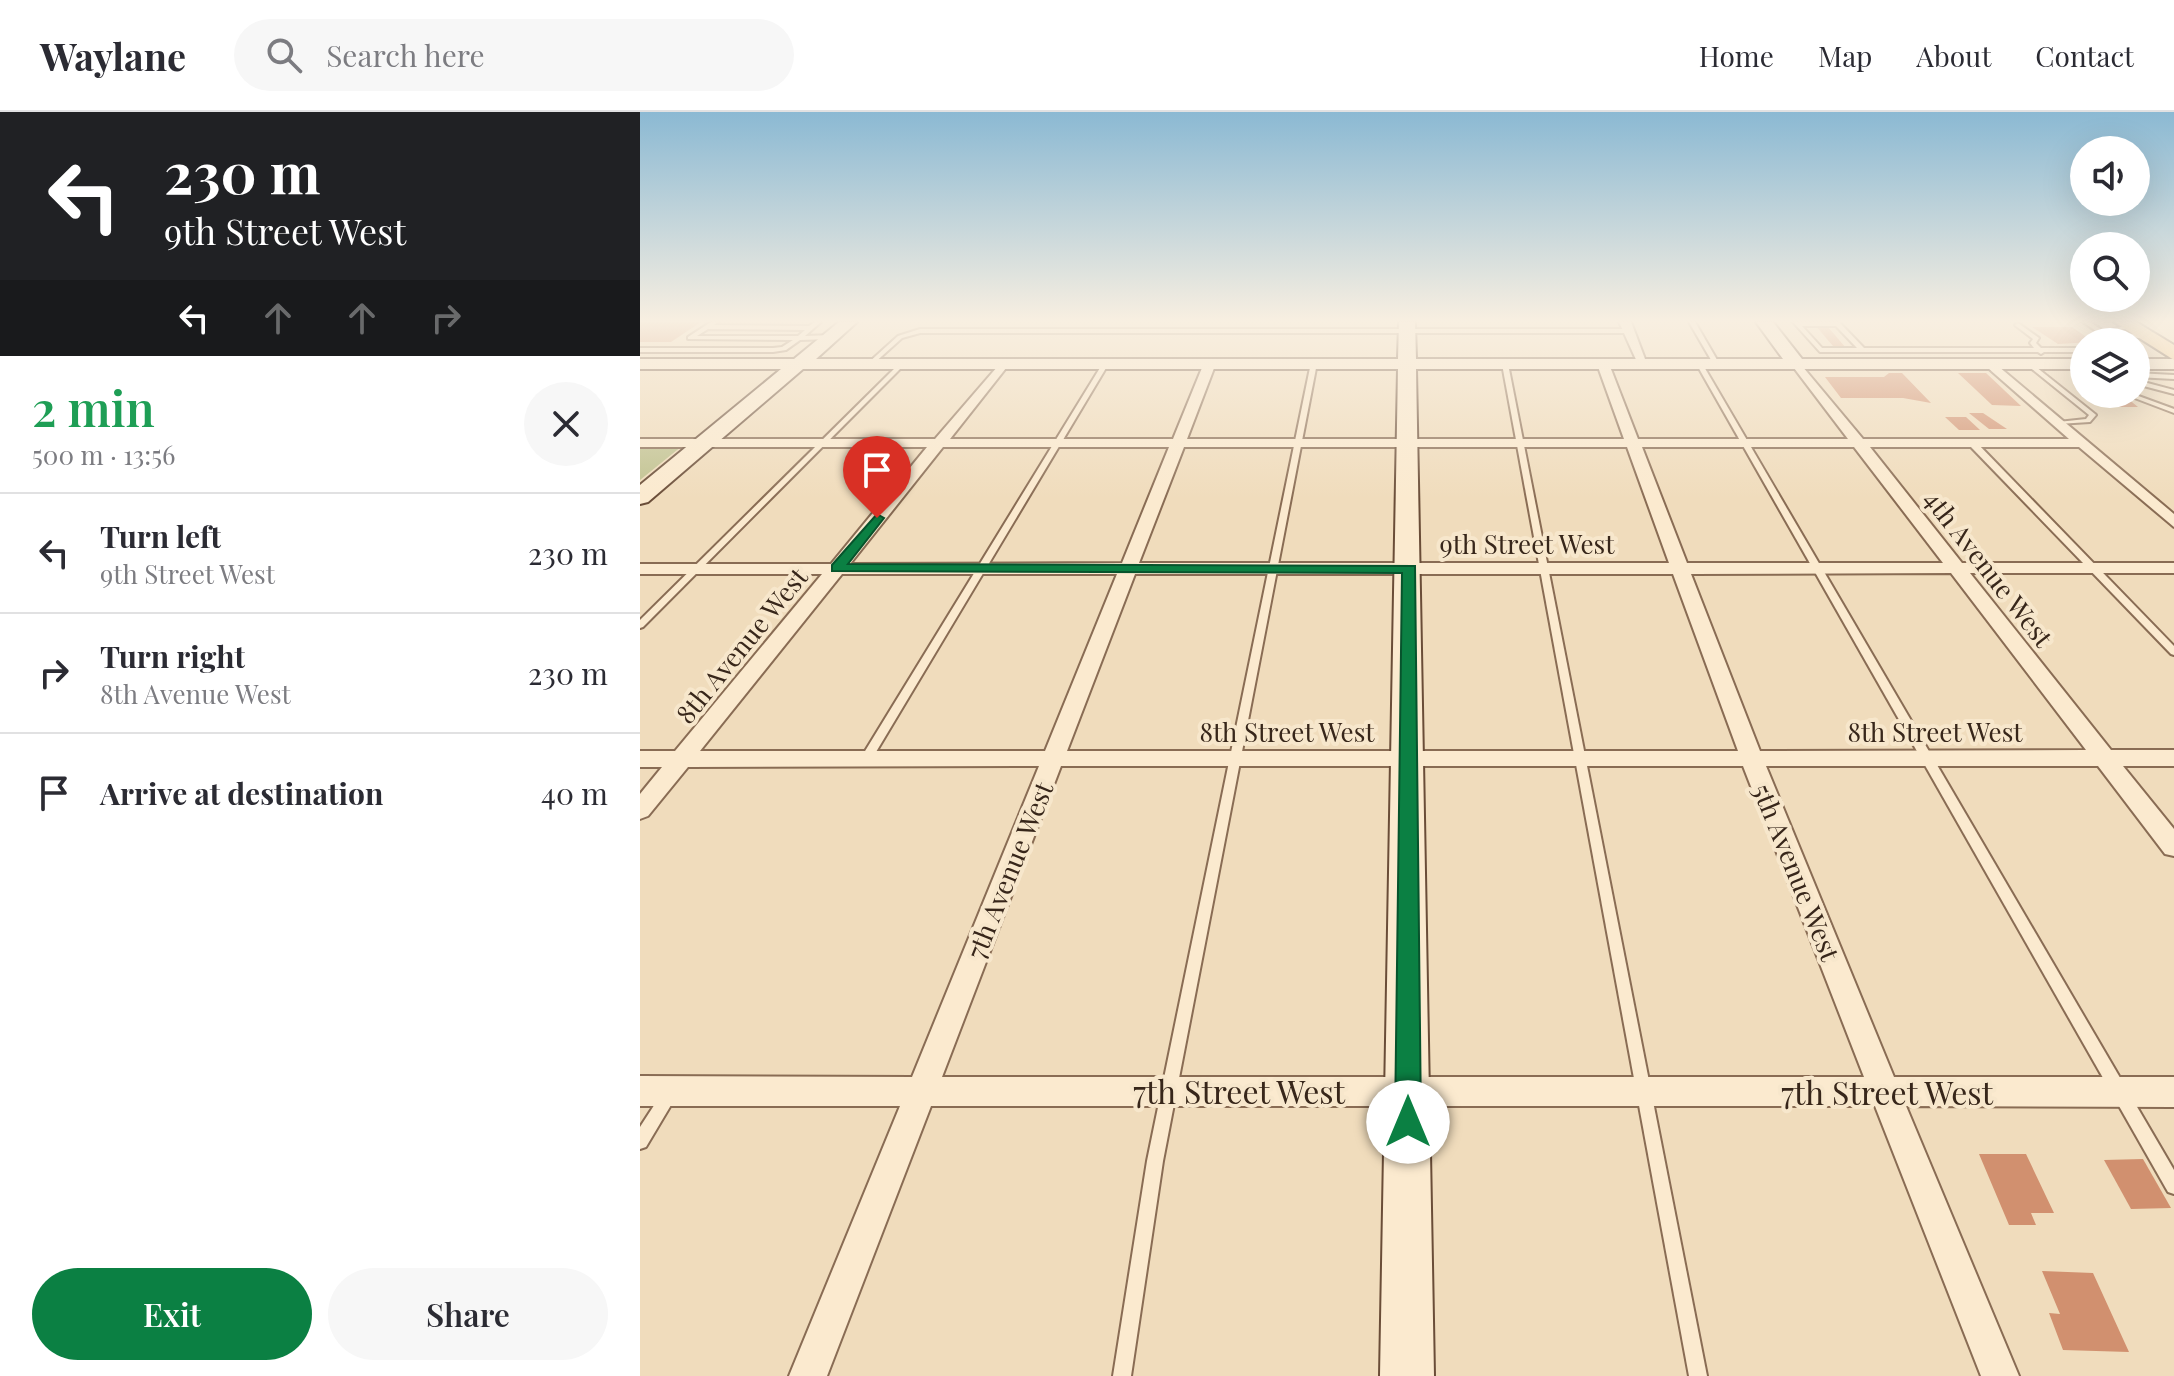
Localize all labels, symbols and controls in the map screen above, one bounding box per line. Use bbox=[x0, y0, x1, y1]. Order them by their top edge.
search box bbox=[234, 19, 794, 91]
text: Waylane bbox=[40, 30, 186, 81]
icon: search bbox=[262, 33, 306, 77]
text: Search here bbox=[326, 35, 485, 75]
text: Home bbox=[1699, 37, 1774, 74]
text: Map bbox=[1818, 37, 1872, 74]
text: About bbox=[1916, 37, 1991, 74]
text: Contact bbox=[2035, 37, 2134, 74]
text: 230 m bbox=[164, 134, 320, 209]
map controls bbox=[2070, 136, 2150, 408]
button: sound bbox=[2070, 136, 2150, 216]
icon: left bbox=[32, 144, 136, 248]
text: 9th Street West bbox=[164, 206, 406, 254]
button: search bbox=[2070, 232, 2150, 312]
icon: left bbox=[172, 296, 216, 340]
icon: ahead bbox=[256, 296, 300, 340]
icon: ahead bbox=[340, 296, 384, 340]
icon: right bbox=[424, 296, 468, 340]
button: layers bbox=[2070, 328, 2150, 408]
text: 2 min bbox=[32, 375, 155, 439]
button: close bbox=[524, 382, 608, 466]
pin bbox=[843, 436, 911, 518]
text: 500 m · 13:56 bbox=[32, 437, 175, 472]
icon: arrive bbox=[855, 448, 899, 492]
street label: 4th Avenue West bbox=[1917, 482, 2062, 654]
text: Turn left bbox=[100, 516, 221, 556]
street label: 9th Street West bbox=[1440, 526, 1615, 561]
icon: left bbox=[32, 531, 76, 575]
text: 230 m bbox=[528, 533, 608, 573]
text: 9th Street West bbox=[100, 556, 275, 591]
street label: 8th Avenue West bbox=[667, 559, 815, 730]
text: Turn right bbox=[100, 636, 245, 676]
icon: right bbox=[32, 651, 76, 695]
text: 230 m bbox=[528, 653, 608, 693]
text: 8th Avenue West bbox=[100, 676, 291, 711]
street label: 8th Street West bbox=[1199, 714, 1375, 749]
street label: 8th Street West bbox=[1847, 714, 2023, 749]
icon: arrive bbox=[32, 771, 76, 815]
text: Arrive at destination bbox=[100, 773, 383, 813]
text: 40 m bbox=[541, 773, 608, 813]
street label: 7th Avenue West bbox=[958, 776, 1061, 964]
street label: 5th Avenue West bbox=[1746, 778, 1849, 966]
street label: 7th Street West bbox=[1133, 1069, 1346, 1112]
street label: 7th Street West bbox=[1781, 1070, 1994, 1113]
position arrow bbox=[1366, 1080, 1450, 1164]
button: Exit bbox=[32, 1268, 312, 1360]
button: Share bbox=[328, 1268, 608, 1360]

